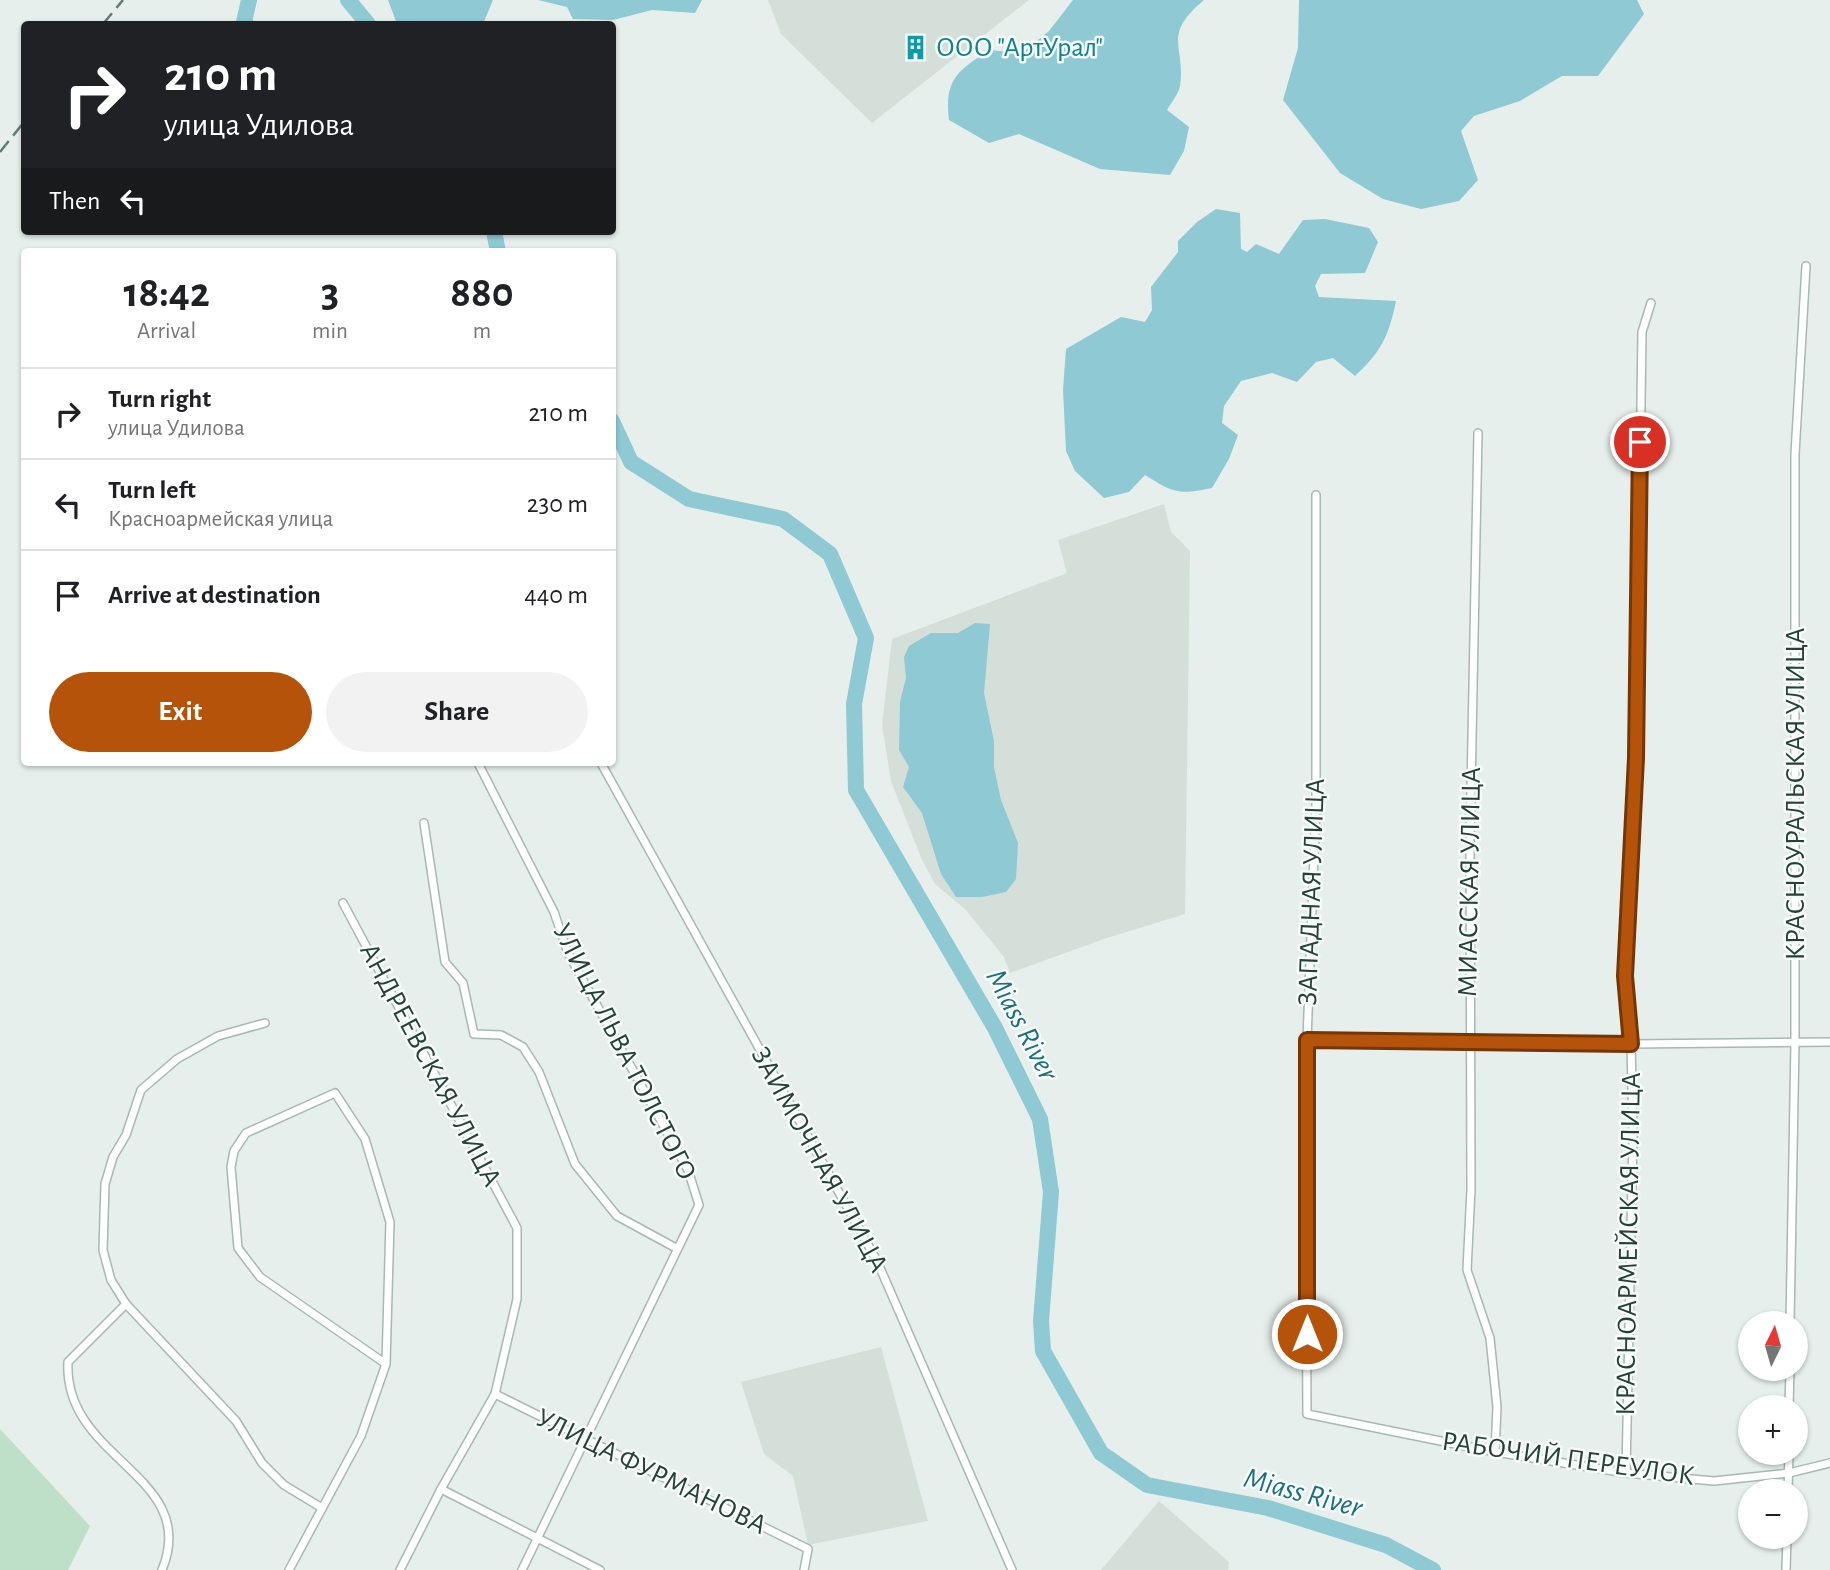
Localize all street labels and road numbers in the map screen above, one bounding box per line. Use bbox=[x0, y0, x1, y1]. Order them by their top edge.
street label: КРАСНОУРАЛЬСКАЯ УЛИЦА bbox=[1782, 628, 1810, 960]
street label: МИАССКАЯ УЛИЦА bbox=[1454, 767, 1486, 997]
street label: ЗАПАДНАЯ УЛИЦА bbox=[1294, 778, 1330, 1006]
street label: УЛИЦА ЛЬВА ТОЛСТОГО bbox=[547, 919, 701, 1185]
street label: АНДРЕЕВСКАЯ УЛИЦА bbox=[354, 939, 506, 1191]
street label: ЗАИМОЧНАЯ УЛИЦА bbox=[745, 1043, 893, 1277]
street label: КРАСНОАРМЕЙСКАЯ УЛИЦА bbox=[1611, 1072, 1646, 1416]
street label: УЛИЦА ФУРМАНОВА bbox=[531, 1404, 771, 1540]
street label: РАБОЧИЙ ПЕРЕУЛОК bbox=[1440, 1426, 1696, 1491]

